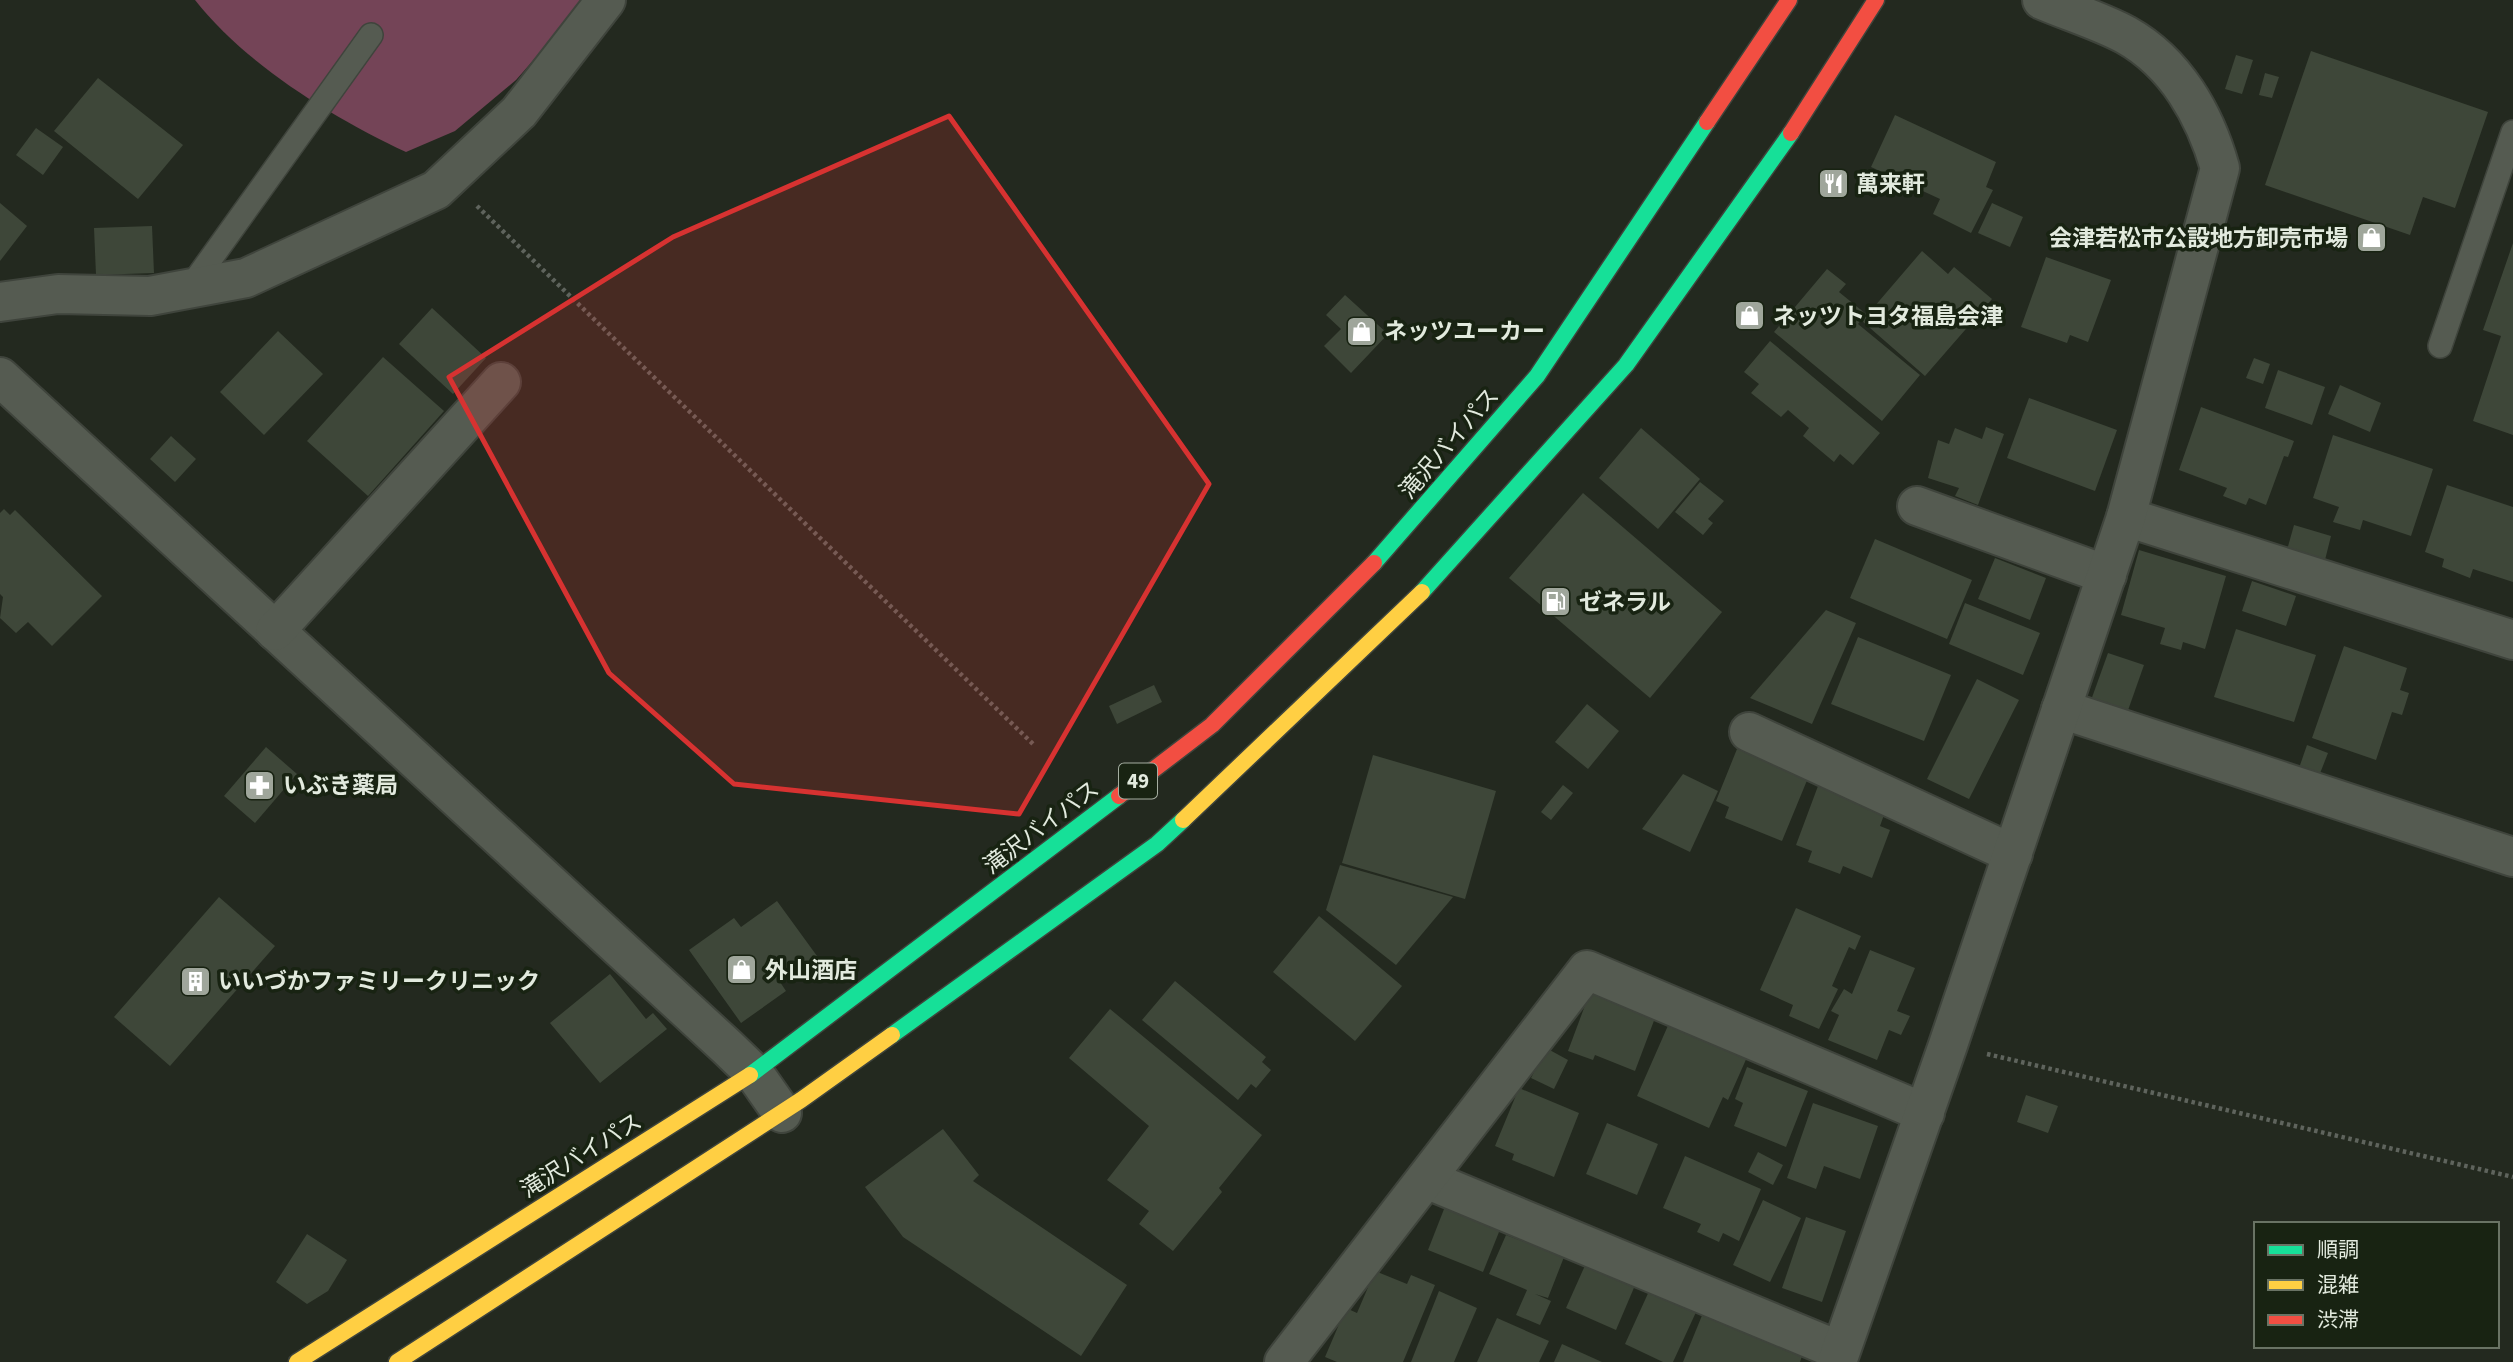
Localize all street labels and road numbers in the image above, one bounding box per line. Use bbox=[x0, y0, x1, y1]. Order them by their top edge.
street label: 滝沢バイパス bbox=[1392, 381, 1507, 506]
road number: 49 bbox=[1119, 764, 1157, 798]
street label: 滝沢バイパス bbox=[976, 773, 1106, 882]
street label: 滝沢バイパス bbox=[514, 1105, 648, 1206]

